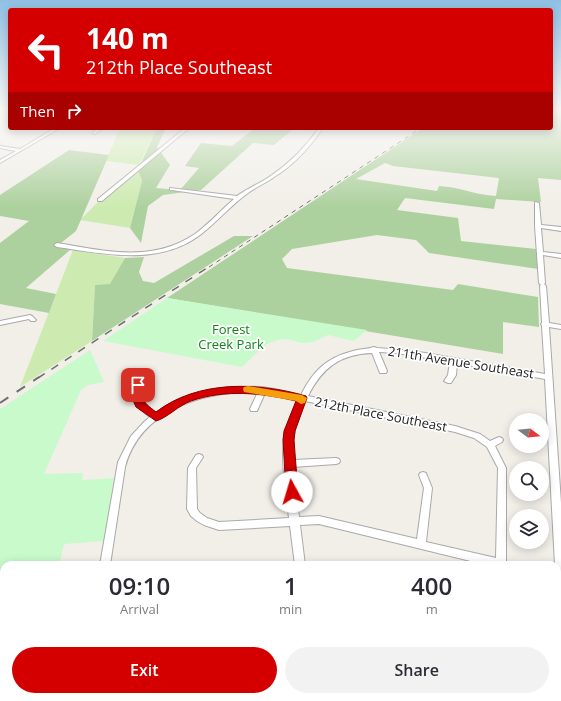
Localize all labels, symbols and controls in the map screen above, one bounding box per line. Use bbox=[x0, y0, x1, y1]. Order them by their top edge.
text: 140 m bbox=[86, 19, 169, 57]
icon: left bbox=[20, 24, 72, 76]
text: 212th Place Southeast bbox=[86, 55, 272, 79]
icon: right bbox=[63, 100, 85, 122]
text: Then bbox=[20, 101, 55, 121]
park label: Forest Creek Park bbox=[198, 320, 264, 353]
street label: 211th Avenue Southeast bbox=[387, 342, 536, 383]
pin bbox=[121, 368, 155, 402]
icon: arrive bbox=[127, 374, 149, 396]
street label: 212th Place Southeast bbox=[313, 392, 449, 436]
north arrow bbox=[509, 413, 549, 453]
map controls bbox=[509, 413, 549, 549]
button: search bbox=[509, 461, 549, 501]
position arrow bbox=[271, 471, 313, 513]
button: layers bbox=[509, 509, 549, 549]
text: 09:10 bbox=[109, 569, 170, 602]
text: 1 bbox=[284, 569, 298, 602]
text: 400 bbox=[411, 569, 452, 602]
text: Arrival bbox=[120, 600, 159, 618]
text: min bbox=[279, 600, 302, 618]
text: m bbox=[426, 600, 438, 618]
button: Exit bbox=[12, 647, 277, 693]
button: Share bbox=[285, 647, 549, 693]

